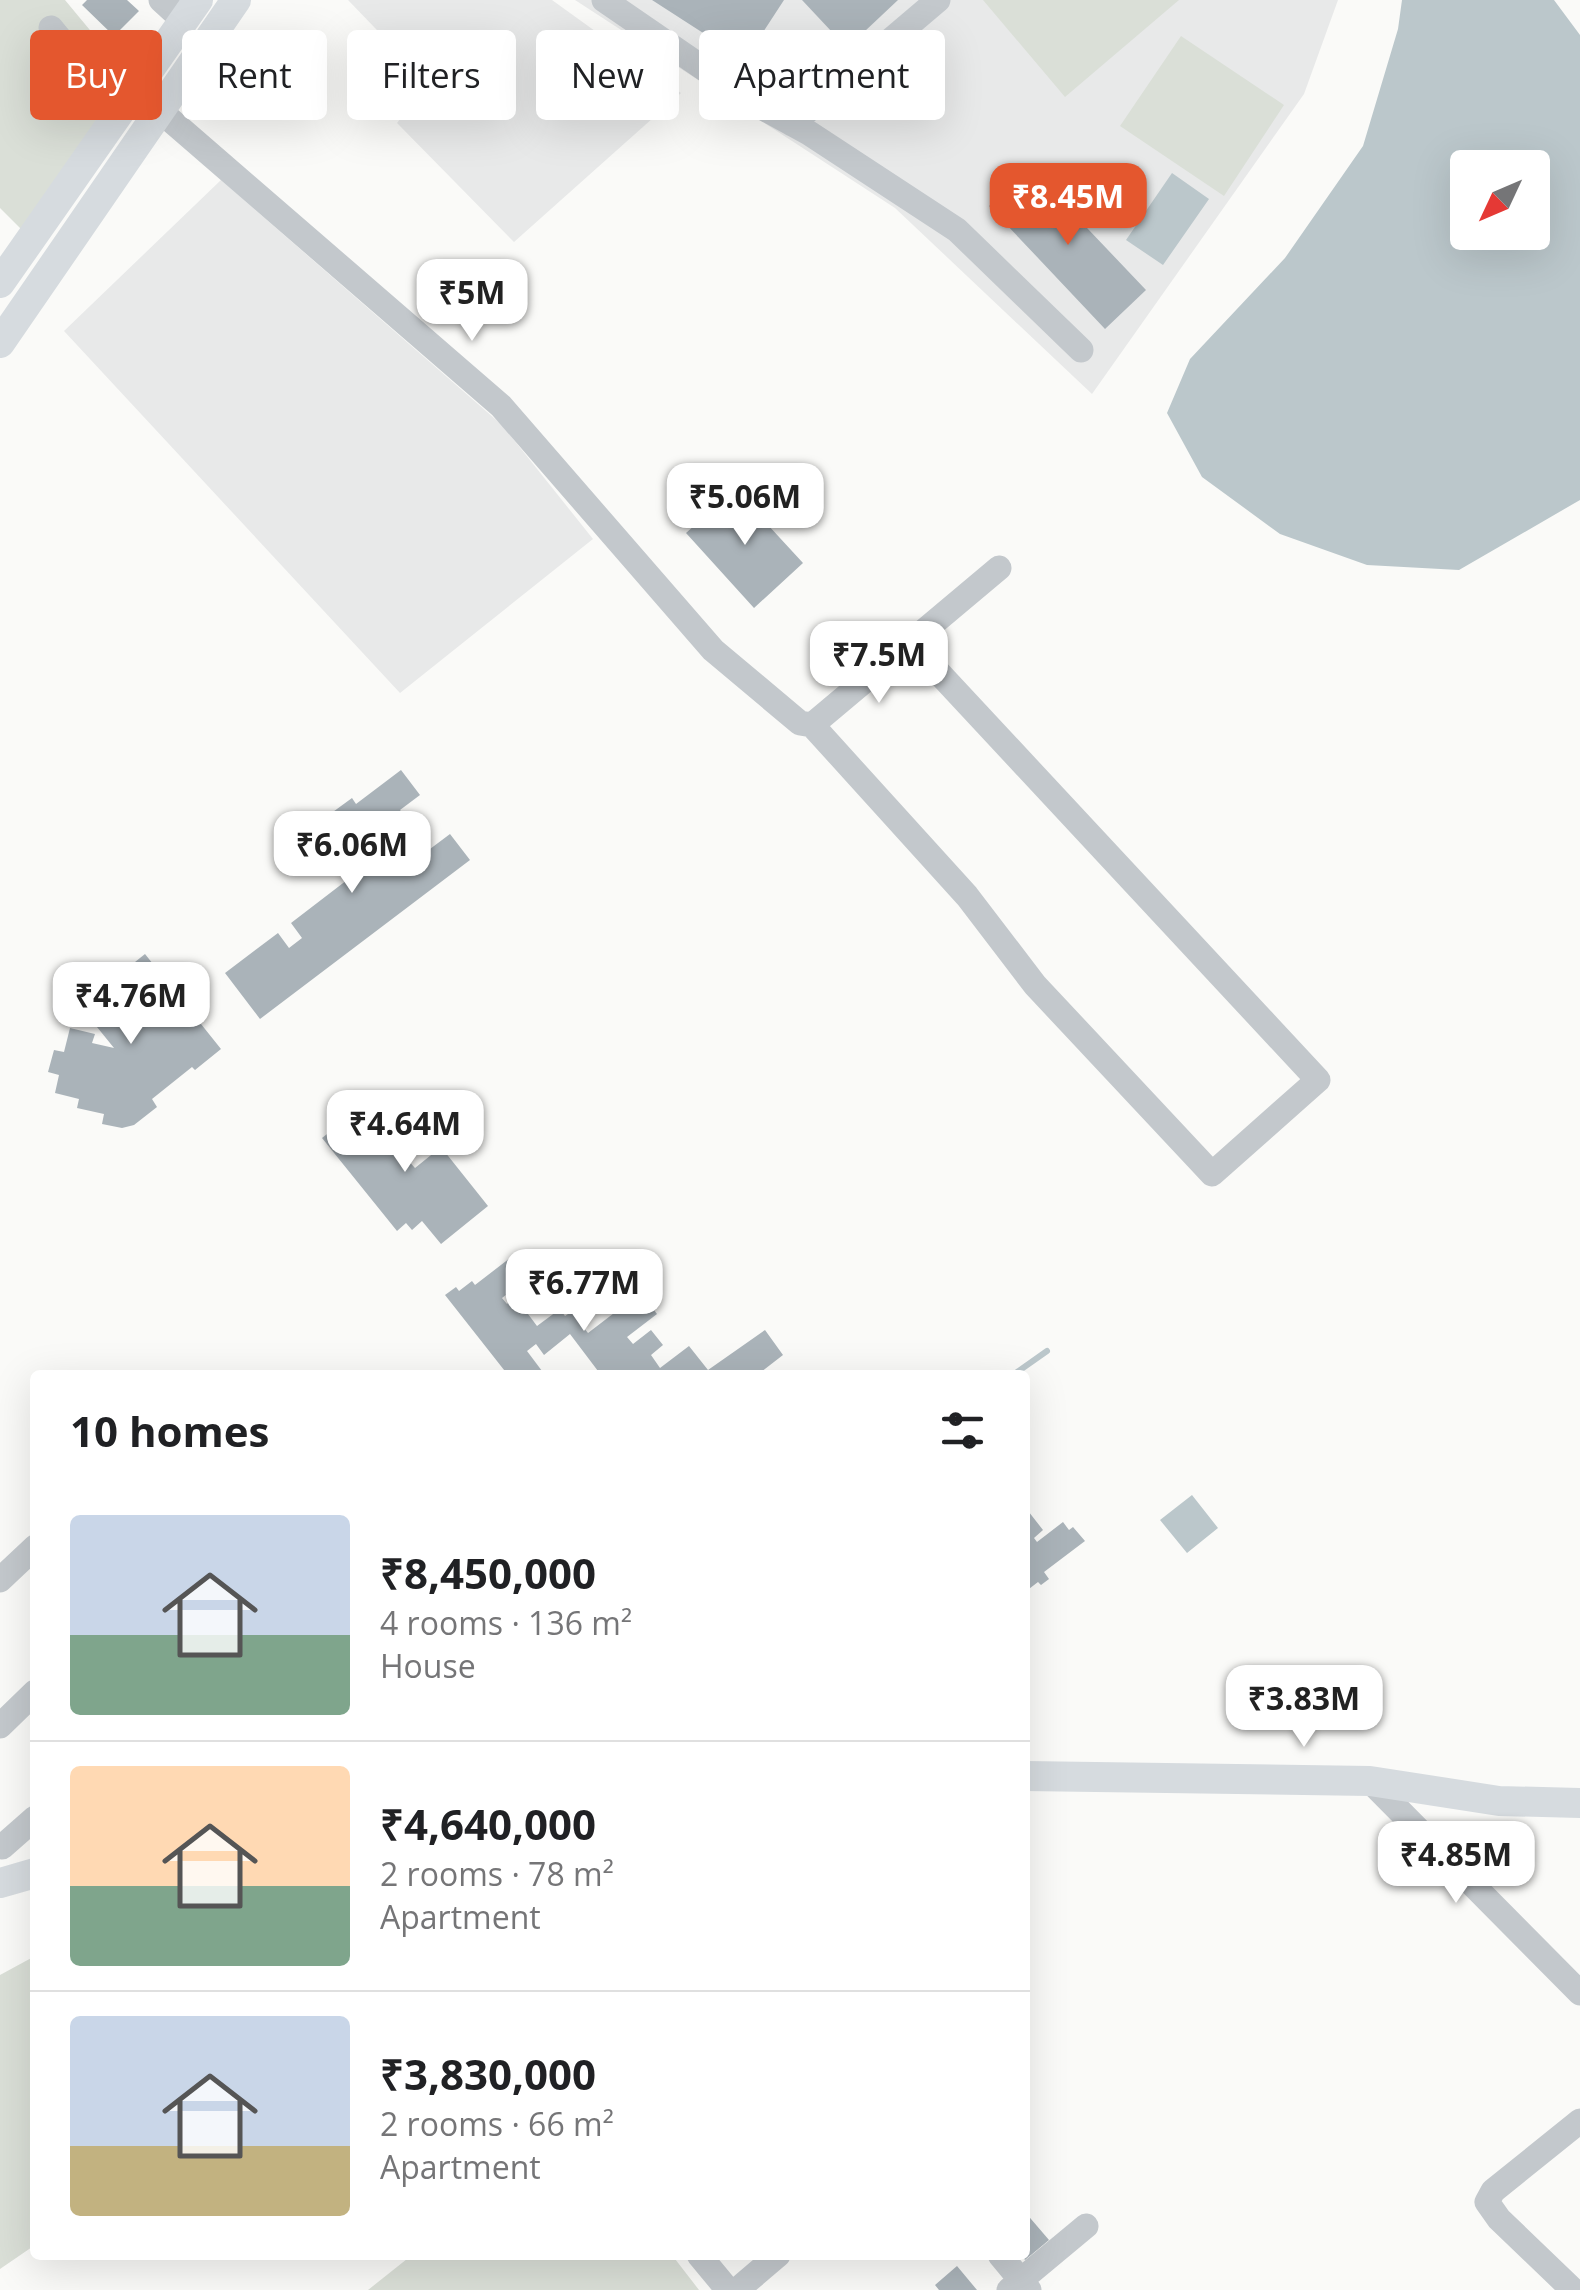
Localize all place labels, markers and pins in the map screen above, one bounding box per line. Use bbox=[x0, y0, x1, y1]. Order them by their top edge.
pin: ₹8.45M bbox=[987, 163, 1149, 248]
pin: ₹5M bbox=[424, 259, 520, 344]
pin: ₹5.06M bbox=[664, 463, 826, 548]
pin: ₹7.5M bbox=[809, 621, 949, 706]
pin: ₹6.06M bbox=[271, 811, 433, 896]
pin: ₹4.76M bbox=[50, 962, 212, 1047]
pin: ₹4.64M bbox=[324, 1090, 486, 1175]
pin: ₹6.77M bbox=[503, 1249, 665, 1334]
pin: ₹3.83M bbox=[1223, 1665, 1385, 1750]
pin: ₹4.85M bbox=[1375, 1821, 1537, 1906]

